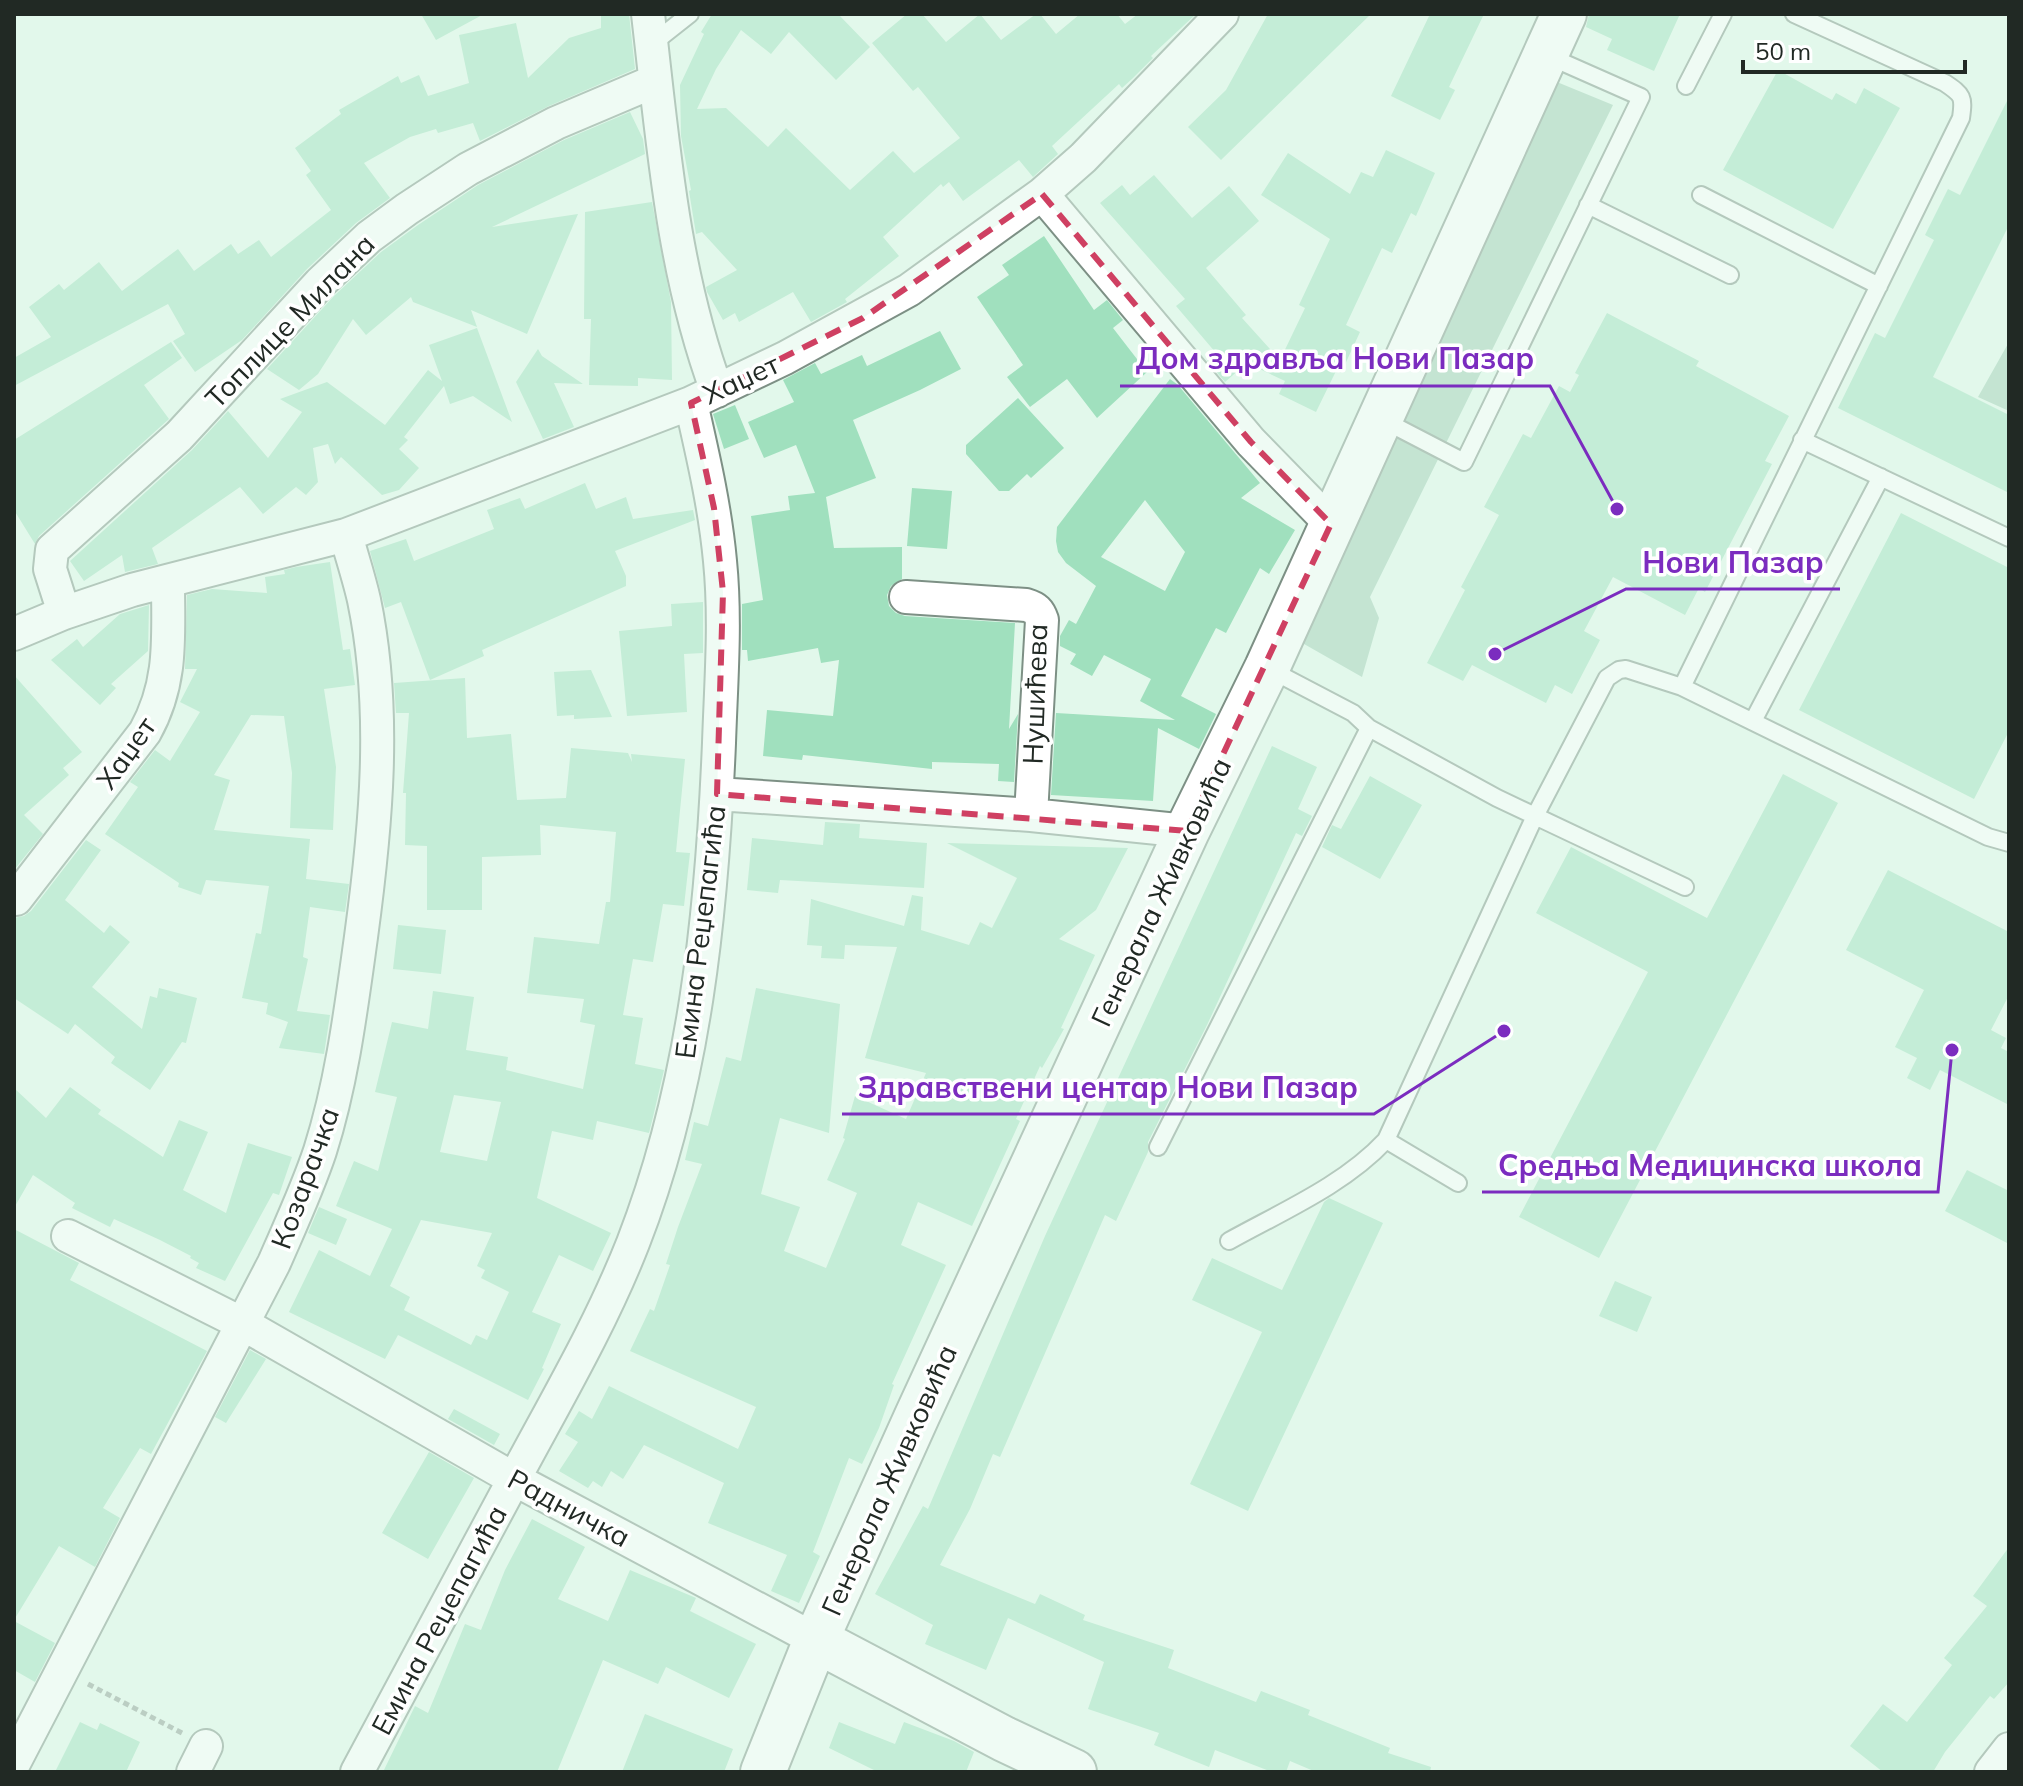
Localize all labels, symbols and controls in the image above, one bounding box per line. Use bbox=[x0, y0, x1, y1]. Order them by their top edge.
scale bar bbox=[1743, 24, 1965, 74]
text: 50 m bbox=[1755, 36, 1811, 66]
street label: Топлице Милана bbox=[198, 226, 382, 415]
callout: Дом здравља Нови Пазар bbox=[1120, 332, 1550, 386]
text: Дом здравља Нови Пазар bbox=[1136, 339, 1534, 377]
street label: Хаџет bbox=[697, 346, 785, 411]
callout: Нови Пазар bbox=[1626, 535, 1840, 589]
text: Нови Пазар bbox=[1642, 543, 1824, 581]
street label: Нушићева bbox=[1015, 623, 1054, 765]
street label: Хаџет bbox=[88, 710, 163, 796]
street label: Генерала Живковића bbox=[1083, 752, 1238, 1032]
street label: Емина Реџепагића bbox=[667, 803, 732, 1061]
callout: Здравствени центар Нови Пазар bbox=[842, 1060, 1374, 1114]
text: Здравствени центар Нови Пазар bbox=[858, 1068, 1358, 1106]
street label: Козарачка bbox=[263, 1102, 346, 1253]
callout: Средња Медицинска школа bbox=[1482, 1138, 1938, 1192]
text: Средња Медицинска школа bbox=[1498, 1146, 1922, 1184]
street label: Генерала Живковића bbox=[813, 1339, 964, 1621]
street label: Радничка bbox=[502, 1461, 636, 1554]
street label: Емина Реџепагића bbox=[363, 1499, 514, 1741]

